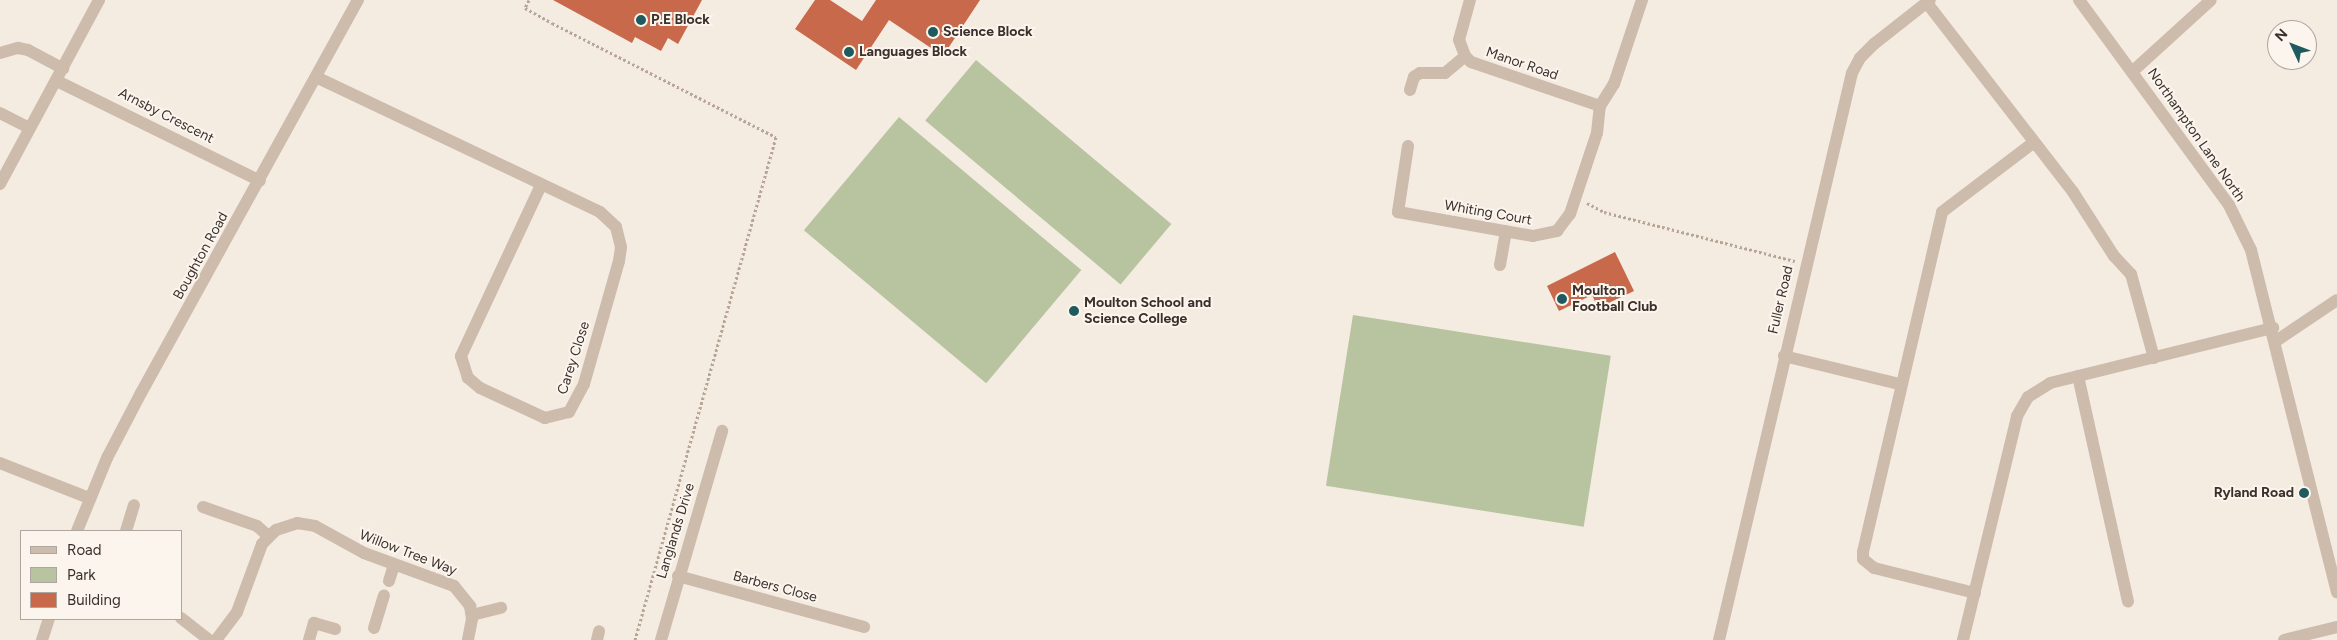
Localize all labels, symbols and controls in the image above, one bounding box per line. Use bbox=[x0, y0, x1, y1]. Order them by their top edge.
place label: P.E Block bbox=[651, 12, 710, 28]
marker: P.E Block bbox=[635, 14, 647, 26]
north arrow bbox=[2267, 20, 2317, 70]
place label: Science Block bbox=[943, 24, 1033, 40]
text: N bbox=[2271, 25, 2291, 45]
marker: Science Block bbox=[927, 26, 939, 38]
place label: Languages Block bbox=[859, 44, 967, 60]
street label: Manor Road bbox=[1484, 44, 1560, 84]
marker: Languages Block bbox=[843, 46, 855, 58]
street label: Northampton Lane North bbox=[2144, 65, 2248, 205]
street label: Arnsby Crescent bbox=[116, 85, 216, 147]
street label: Whiting Court bbox=[1443, 197, 1533, 229]
street label: Boughton Road bbox=[170, 209, 232, 303]
street label: Fuller Road bbox=[1765, 264, 1797, 336]
place label: Moulton Football Club bbox=[1572, 283, 1657, 316]
marker: Moulton Football Club bbox=[1556, 293, 1568, 305]
place label: Moulton School and Science College bbox=[1084, 295, 1211, 328]
marker: Moulton School and Science College bbox=[1068, 305, 1080, 317]
street label: Carey Close bbox=[554, 319, 594, 397]
street label: Langlands Drive bbox=[653, 481, 699, 581]
place label: Ryland Road bbox=[2214, 485, 2294, 501]
marker: Ryland Road bbox=[2298, 487, 2310, 499]
street label: Willow Tree Way bbox=[357, 527, 459, 579]
legend bbox=[20, 530, 182, 620]
text: Road bbox=[67, 541, 102, 559]
text: Park bbox=[67, 566, 96, 584]
street label: Barbers Close bbox=[731, 568, 819, 606]
text: Building bbox=[67, 591, 121, 609]

